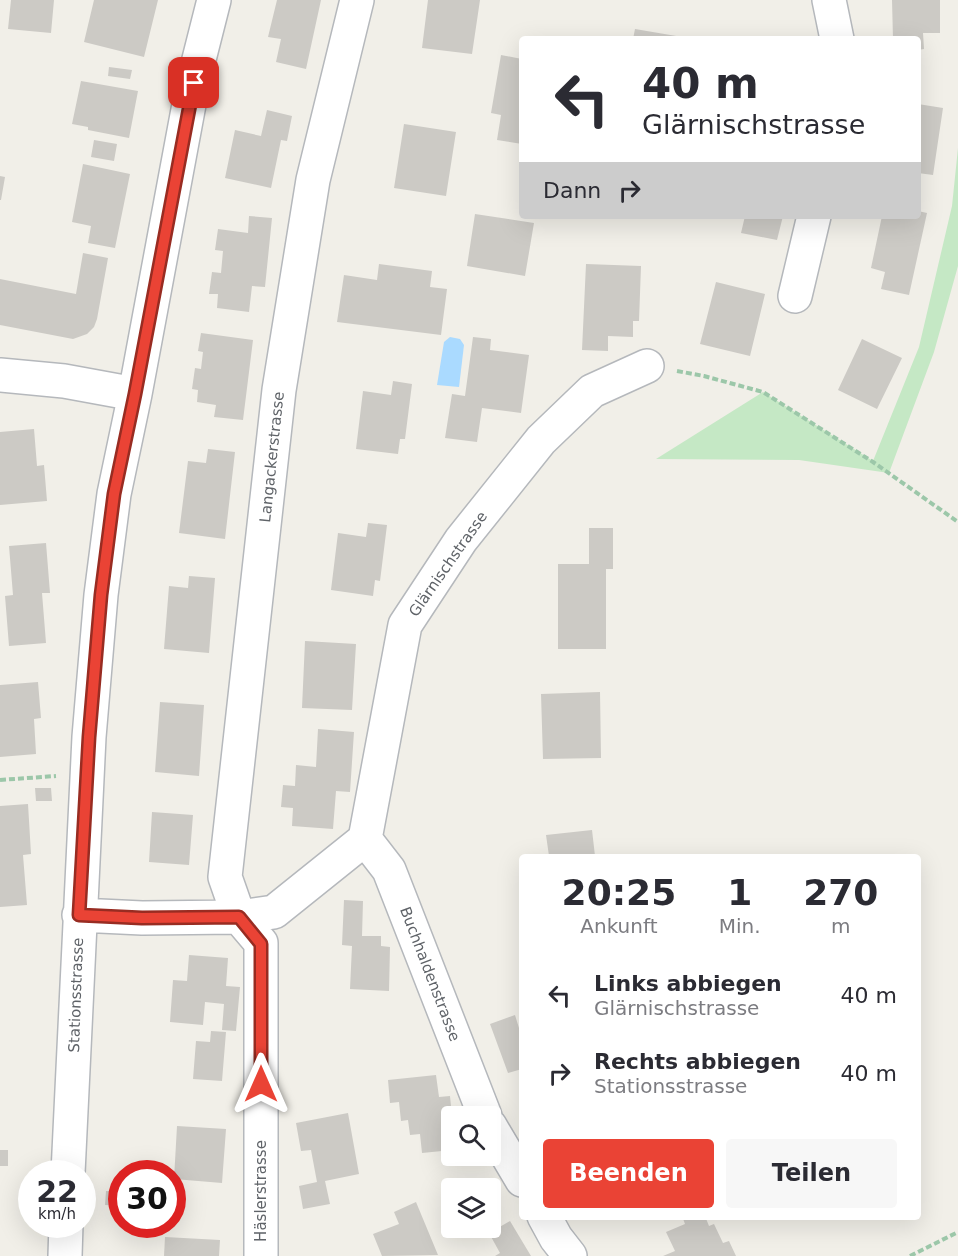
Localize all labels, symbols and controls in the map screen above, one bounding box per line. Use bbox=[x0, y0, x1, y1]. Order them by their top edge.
pin bbox=[168, 57, 219, 108]
text: 40 m bbox=[642, 59, 759, 108]
icon: left bbox=[543, 60, 621, 138]
icon: arrive bbox=[177, 66, 210, 99]
text: Glärnischstrasse bbox=[642, 109, 865, 140]
icon: right bbox=[613, 174, 646, 207]
text: Dann bbox=[543, 178, 601, 203]
street label: Langackerstrasse bbox=[256, 391, 288, 523]
street label: Glärnischstrasse bbox=[405, 508, 491, 620]
text: 20:25 bbox=[562, 872, 676, 913]
text: 1 bbox=[727, 872, 752, 913]
text: 270 bbox=[803, 872, 878, 913]
street label: Buchhaldenstrasse bbox=[396, 904, 464, 1044]
text: Ankunft bbox=[580, 914, 658, 938]
text: Min. bbox=[719, 914, 761, 938]
text: m bbox=[831, 914, 851, 938]
street label: Stationsstrasse bbox=[65, 937, 87, 1053]
text: Links abbiegen bbox=[594, 971, 782, 996]
icon: left bbox=[543, 979, 576, 1012]
text: 40 m bbox=[841, 983, 897, 1008]
text: Glärnischstrasse bbox=[594, 996, 759, 1020]
text: Rechts abbiegen bbox=[594, 1049, 801, 1074]
position arrow bbox=[229, 1052, 293, 1116]
icon: right bbox=[543, 1057, 576, 1090]
text: 40 m bbox=[841, 1061, 897, 1086]
text: Stationsstrasse bbox=[594, 1074, 747, 1098]
map controls bbox=[441, 1106, 501, 1238]
button: search bbox=[441, 1106, 501, 1166]
button: Beenden bbox=[543, 1139, 714, 1208]
button: Teilen bbox=[726, 1139, 897, 1208]
street label: Häslerstrasse bbox=[252, 1140, 270, 1242]
speed limit sign: 30 bbox=[108, 1160, 186, 1238]
text: 22 bbox=[36, 1174, 78, 1209]
button: layers bbox=[441, 1178, 501, 1238]
text: km/h bbox=[38, 1205, 76, 1223]

